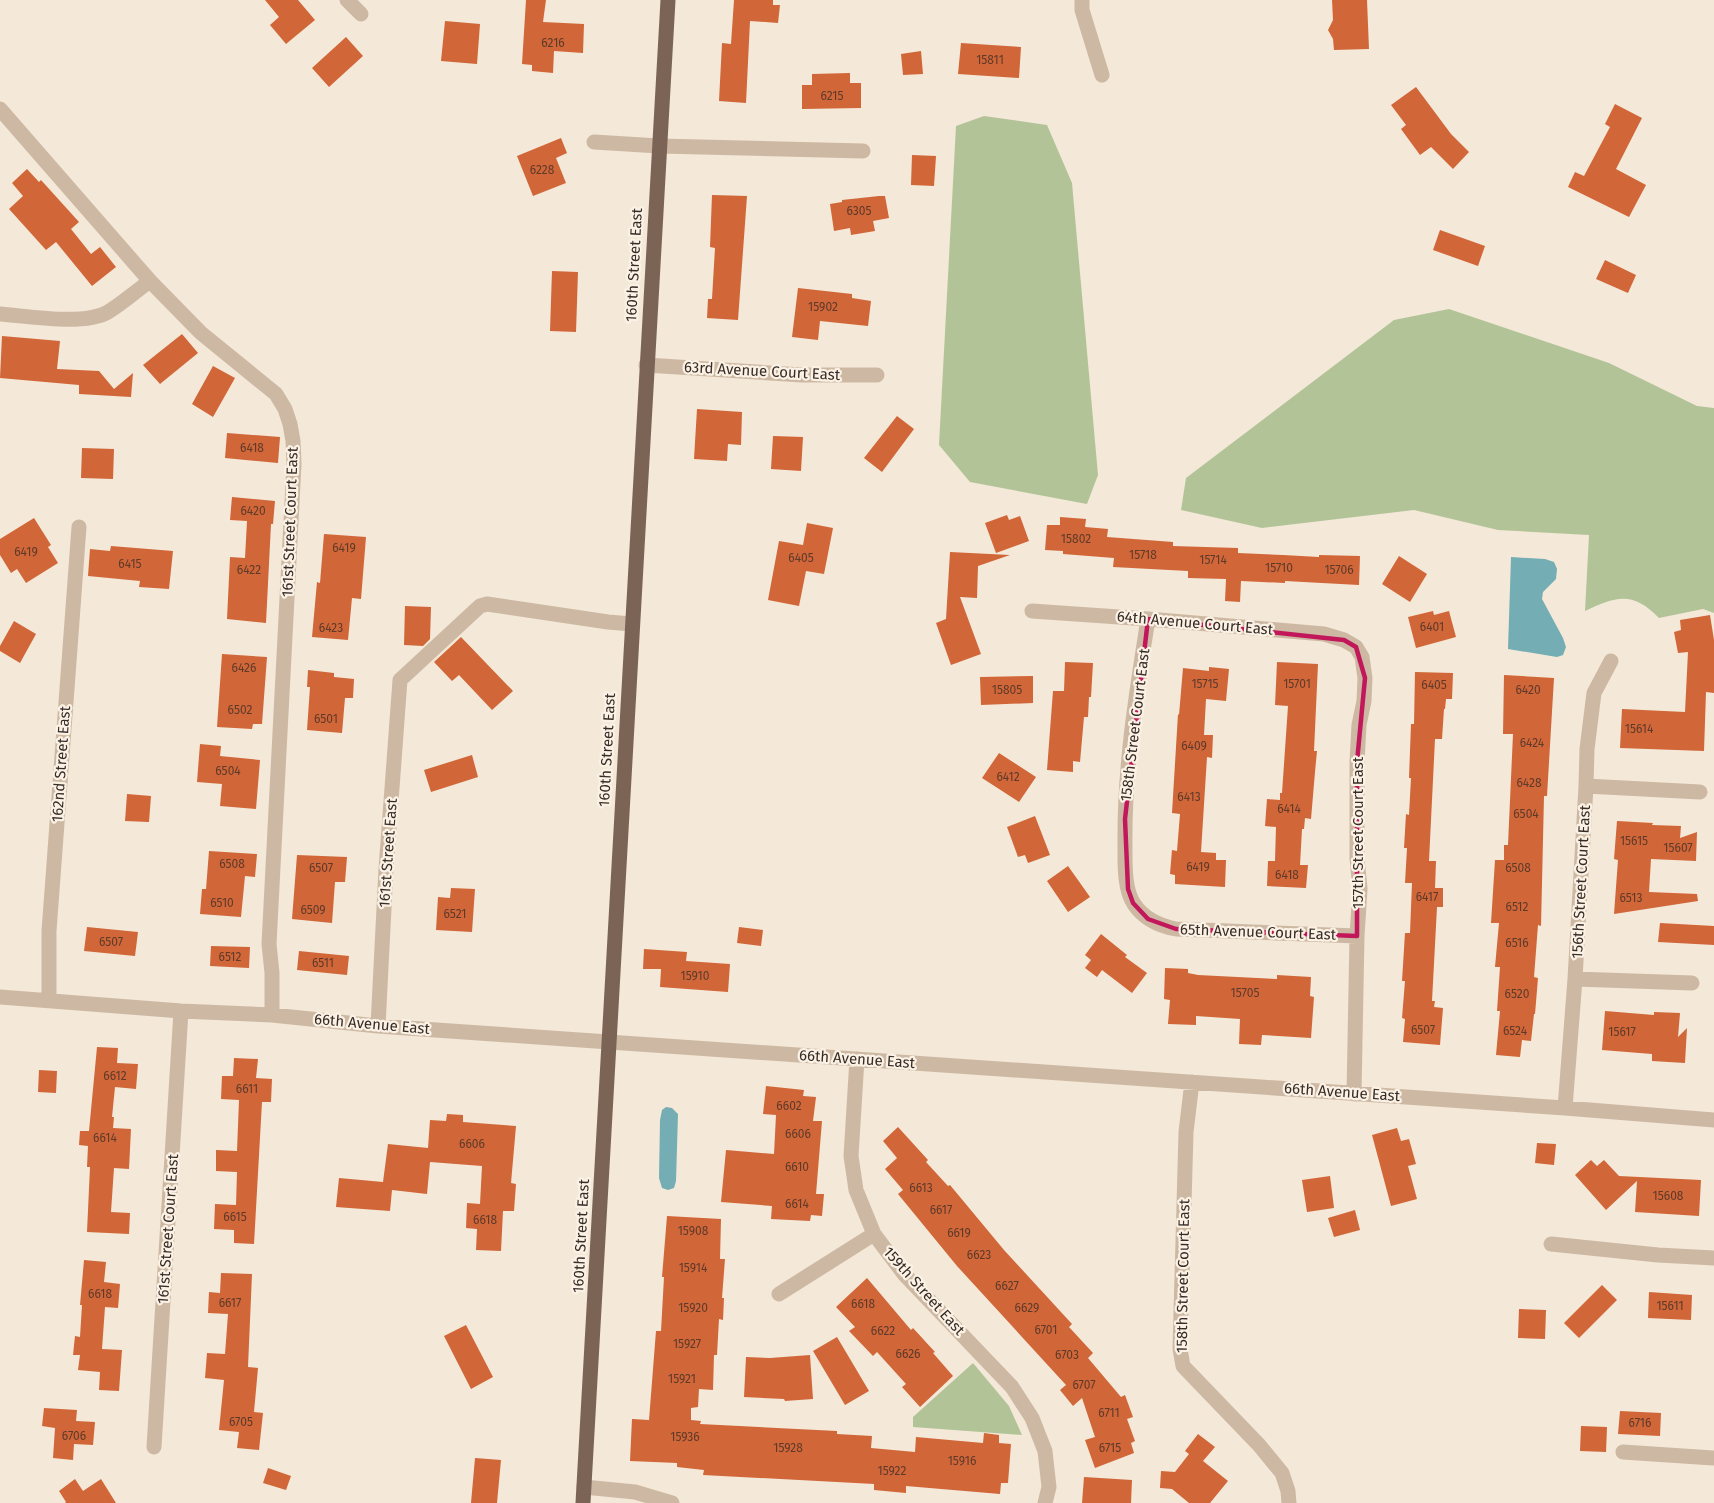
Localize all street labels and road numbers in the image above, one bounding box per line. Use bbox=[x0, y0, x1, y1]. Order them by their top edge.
street label: 160th Street East bbox=[622, 207, 646, 322]
street label: 63rd Avenue Court East bbox=[683, 358, 841, 384]
street label: 161st Street Court East bbox=[278, 446, 302, 597]
street label: 64th Avenue Court East bbox=[1116, 607, 1275, 639]
street label: 158th Street Court East bbox=[1117, 647, 1153, 803]
street label: 160th Street East bbox=[595, 692, 619, 807]
street label: 162nd Street East bbox=[48, 705, 74, 823]
street label: 157th Street Court East bbox=[1349, 756, 1367, 909]
street label: 161st Street East bbox=[375, 797, 401, 908]
street label: 156th Street Court East bbox=[1568, 804, 1594, 959]
street label: 65th Avenue Court East bbox=[1180, 920, 1337, 944]
street label: 66th Avenue East bbox=[313, 1010, 431, 1038]
street label: 66th Avenue East bbox=[798, 1046, 916, 1072]
street label: 66th Avenue East bbox=[1283, 1079, 1401, 1105]
street label: 161st Street Court East bbox=[154, 1153, 182, 1305]
street label: 160th Street East bbox=[569, 1178, 593, 1293]
street label: 158th Street Court East bbox=[1173, 1198, 1193, 1353]
street label: 159th Street East bbox=[880, 1243, 969, 1339]

